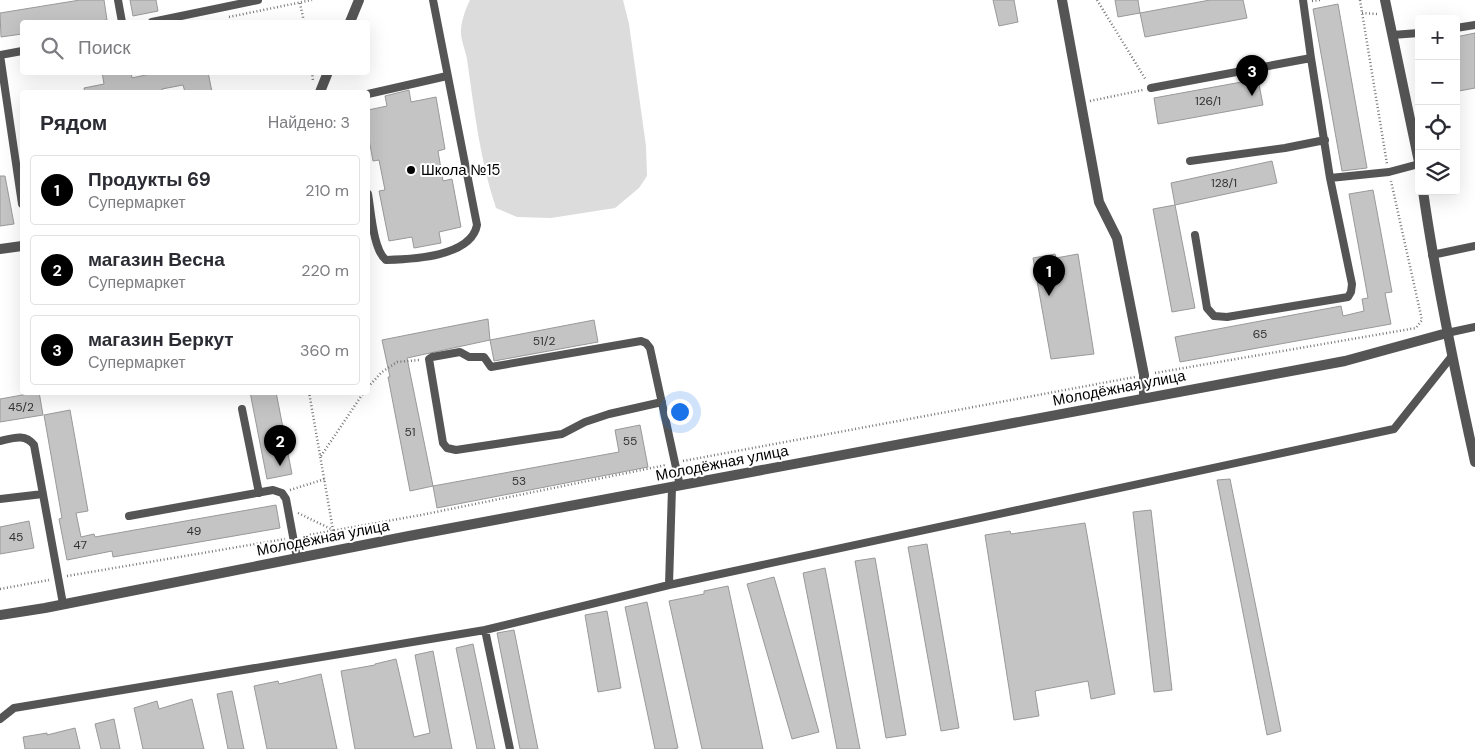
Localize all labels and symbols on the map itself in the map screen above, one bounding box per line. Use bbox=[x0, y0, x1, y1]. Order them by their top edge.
pin: 3 bbox=[1236, 55, 1268, 96]
house number: 126/1 bbox=[1195, 93, 1221, 109]
place label: Школа №15 bbox=[421, 160, 501, 180]
marker: Школа №15 bbox=[405, 164, 417, 176]
house number: 128/1 bbox=[1211, 175, 1237, 191]
pin: 1 bbox=[1033, 255, 1065, 296]
house number: 65 bbox=[1253, 326, 1267, 342]
house number: 51/2 bbox=[533, 333, 555, 349]
street label: Молодёжная улица bbox=[1051, 365, 1188, 411]
house number: 45/2 bbox=[8, 399, 34, 415]
your location bbox=[667, 399, 693, 425]
house number: 51 bbox=[404, 424, 416, 440]
pin: 2 bbox=[264, 425, 296, 466]
house number: 55 bbox=[623, 433, 637, 449]
street label: Молодёжная улица bbox=[654, 440, 791, 486]
house number: 53 bbox=[512, 473, 526, 489]
street label: Молодёжная улица bbox=[255, 515, 392, 561]
house number: 49 bbox=[187, 523, 201, 539]
house number: 45 bbox=[9, 529, 23, 545]
house number: 47 bbox=[73, 537, 87, 553]

